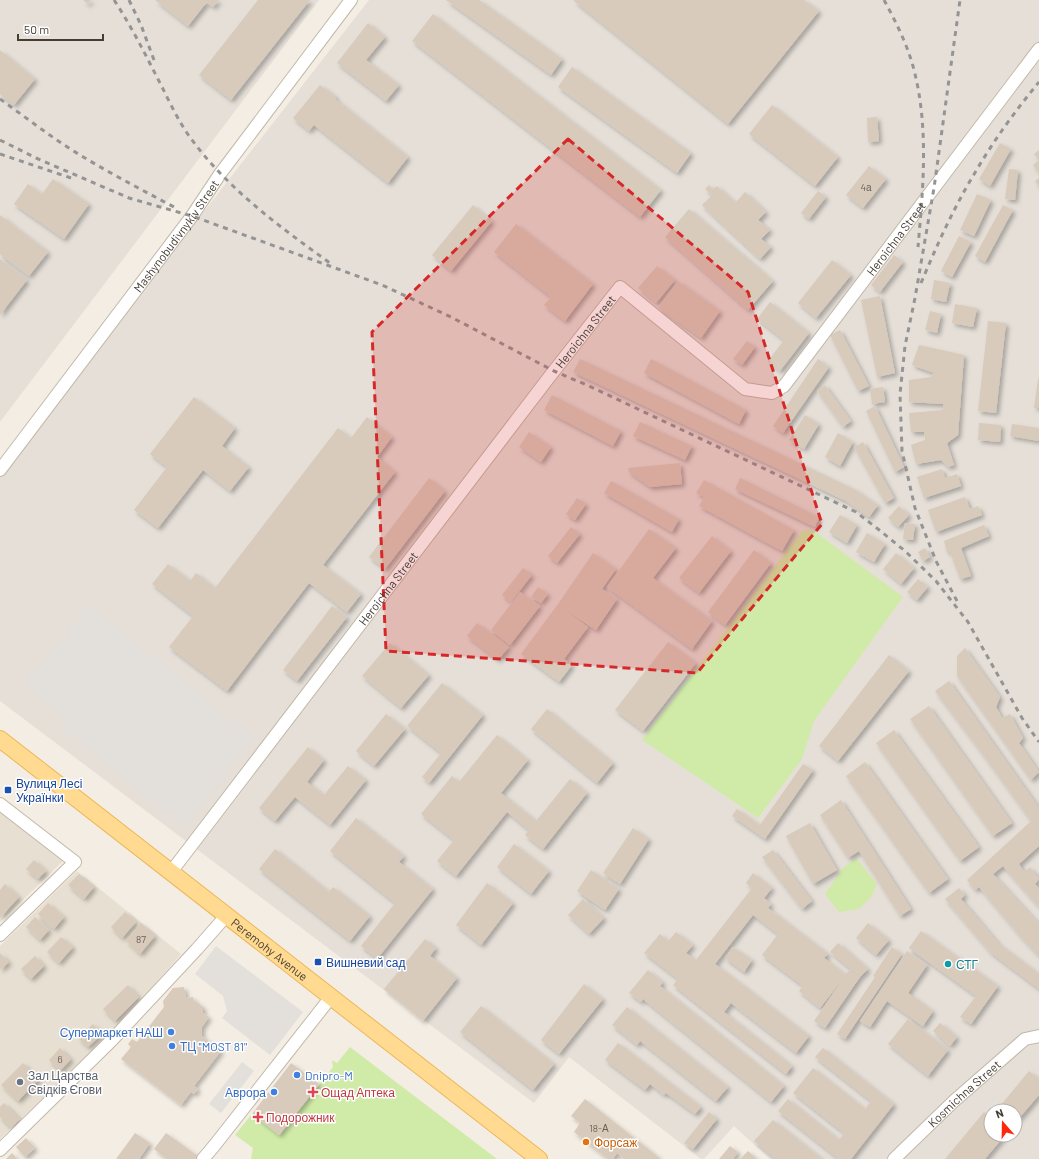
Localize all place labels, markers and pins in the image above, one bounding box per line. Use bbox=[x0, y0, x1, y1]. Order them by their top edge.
place label: Вулиця Лесі Українки bbox=[16, 776, 82, 805]
marker: Вулиця Лесі Українки bbox=[3, 785, 13, 795]
place label: Вишневий сад bbox=[326, 955, 406, 970]
marker: Вишневий сад bbox=[313, 957, 323, 967]
place label: СТГ bbox=[956, 957, 979, 971]
marker: СТГ bbox=[943, 959, 953, 969]
place label: Супермаркет НАШ bbox=[60, 1025, 163, 1040]
marker: Супермаркет НАШ bbox=[166, 1027, 176, 1037]
place label: ТЦ "MOST 81" bbox=[180, 1039, 247, 1054]
marker: ТЦ "MOST 81" bbox=[167, 1041, 177, 1051]
place label: Зал Царства Свідків Єгови bbox=[28, 1068, 102, 1097]
place label: Dnipro-M bbox=[305, 1068, 353, 1082]
marker: Dnipro-M bbox=[292, 1070, 302, 1080]
marker: Зал Царства Свідків Єгови bbox=[15, 1077, 25, 1087]
place label: Аврора bbox=[225, 1085, 266, 1100]
place label: Ощад Аптека bbox=[321, 1085, 395, 1100]
marker: Аврора bbox=[269, 1087, 279, 1097]
marker: Ощад Аптека bbox=[308, 1087, 318, 1097]
place label: Подорожник bbox=[266, 1110, 335, 1125]
marker: Подорожник bbox=[253, 1112, 263, 1122]
place label: Форсаж bbox=[594, 1135, 637, 1150]
marker: Форсаж bbox=[581, 1137, 591, 1147]

